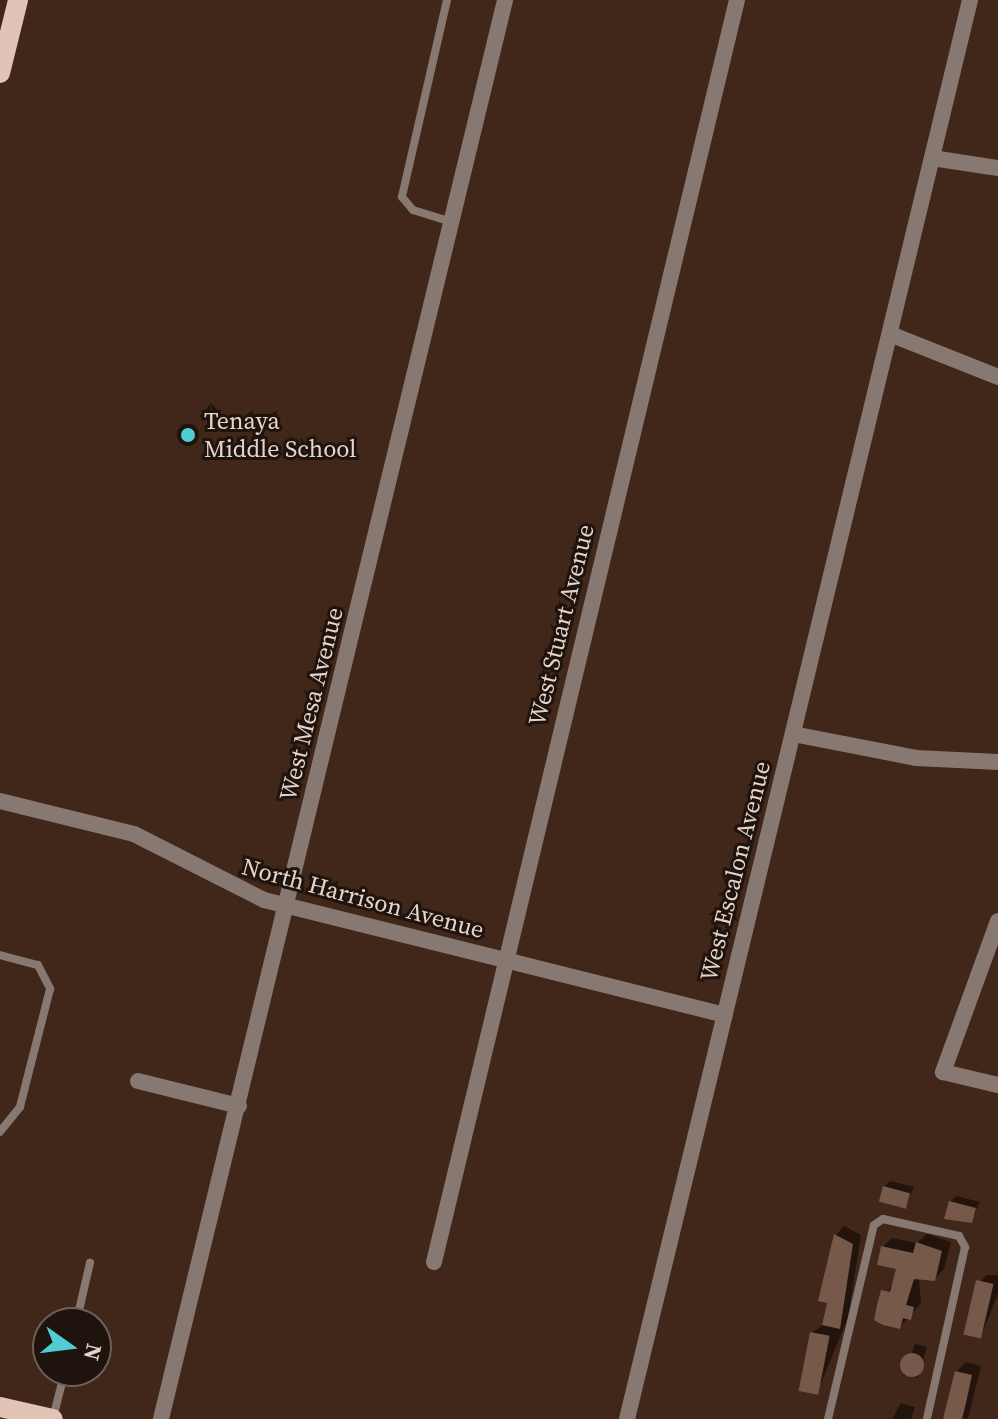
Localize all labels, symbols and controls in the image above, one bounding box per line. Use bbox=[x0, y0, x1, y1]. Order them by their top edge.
place label: Tenaya Middle School bbox=[204, 407, 356, 463]
marker: Tenaya Middle School bbox=[179, 426, 197, 444]
street label: West Stuart Avenue bbox=[522, 521, 600, 729]
street label: West Mesa Avenue bbox=[273, 605, 349, 803]
street label: West Escalon Avenue bbox=[694, 758, 776, 984]
street label: North Harrison Avenue bbox=[239, 852, 487, 944]
north arrow bbox=[32, 1307, 112, 1387]
text: N bbox=[77, 1341, 110, 1364]

